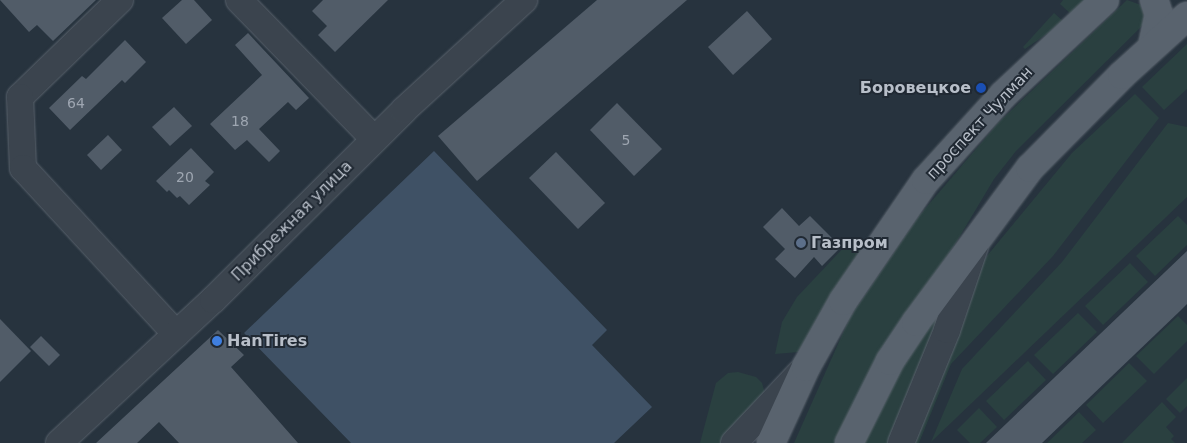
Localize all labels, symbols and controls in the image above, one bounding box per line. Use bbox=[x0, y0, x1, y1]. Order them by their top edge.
street label: проспект Чулман bbox=[923, 63, 1037, 183]
place label: Боровецкое bbox=[860, 78, 971, 98]
marker: Боровецкое bbox=[975, 82, 987, 94]
house number: 64 bbox=[67, 95, 85, 111]
house number: 18 bbox=[231, 113, 249, 129]
house number: 5 bbox=[622, 132, 630, 148]
street label: Прибрежная улица bbox=[228, 157, 356, 285]
house number: 20 bbox=[176, 169, 194, 185]
place label: Газпром bbox=[811, 233, 888, 253]
marker: Газпром bbox=[795, 237, 807, 249]
place label: HanTires bbox=[227, 331, 307, 351]
marker: HanTires bbox=[211, 335, 223, 347]

